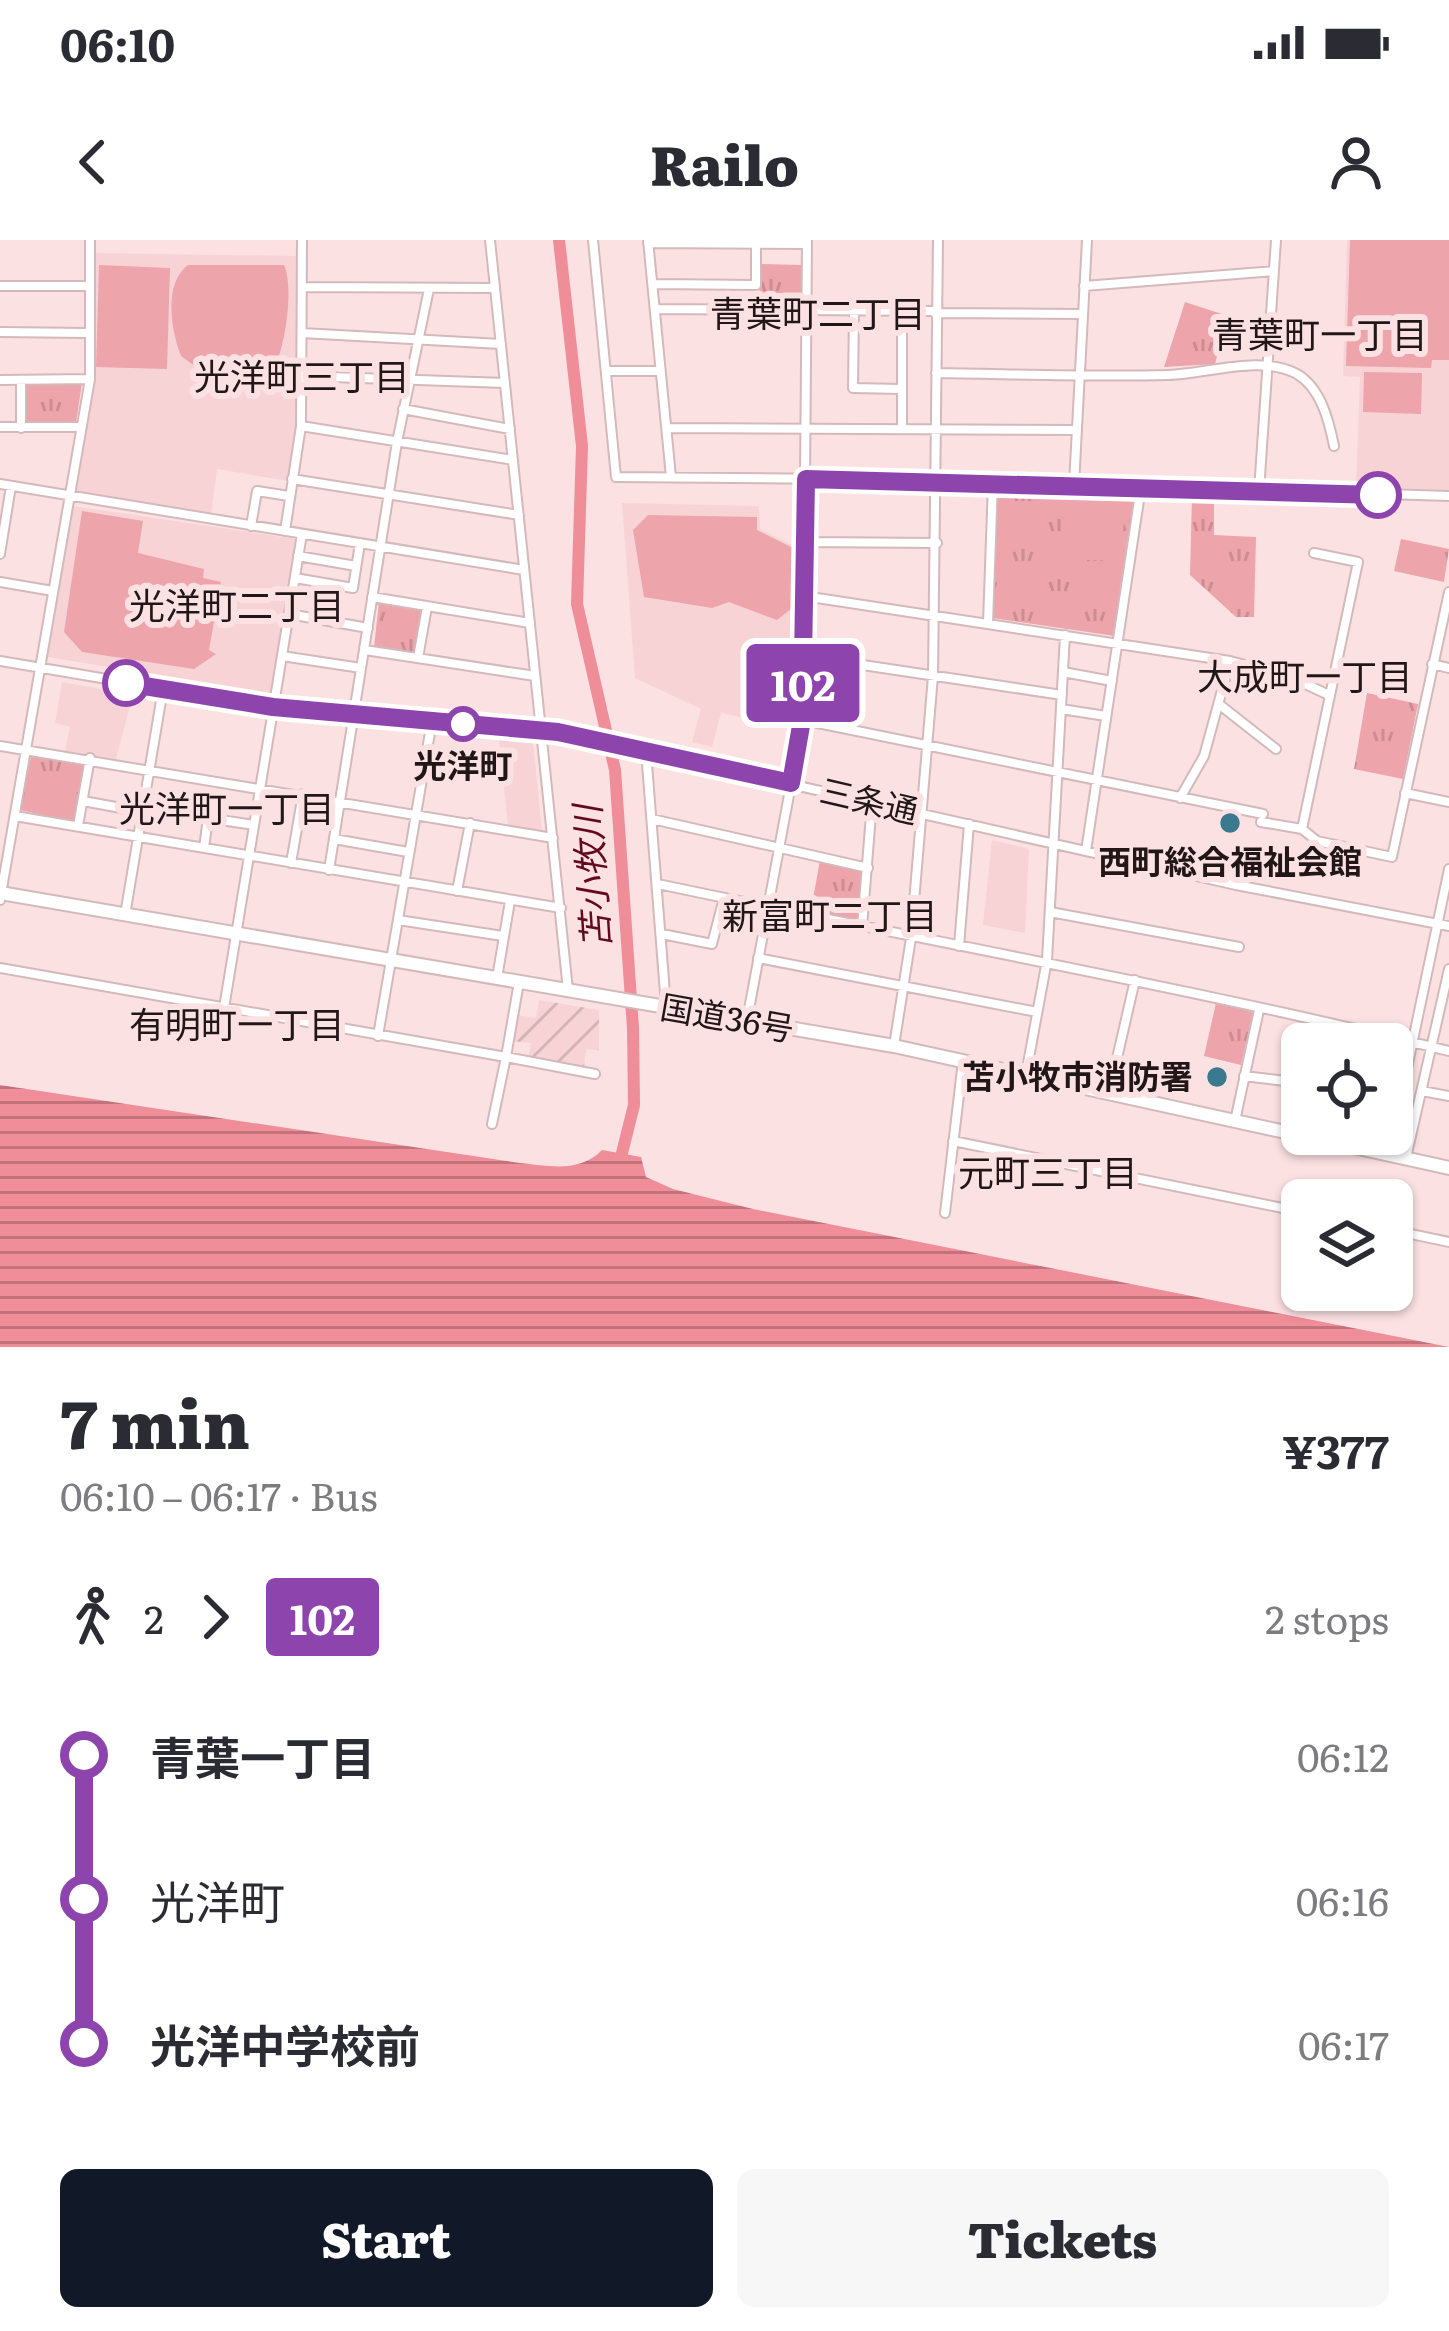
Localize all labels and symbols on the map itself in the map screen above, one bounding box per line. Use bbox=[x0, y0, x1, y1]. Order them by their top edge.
district label: 青葉町二丁目 bbox=[710, 285, 926, 338]
district label: 青葉町一丁目 bbox=[1212, 306, 1428, 359]
district label: 光洋町三丁目 bbox=[194, 348, 410, 401]
unlabelled marker bbox=[1356, 473, 1400, 517]
district label: 光洋町二丁目 bbox=[129, 577, 345, 630]
line badge: 102 bbox=[734, 644, 872, 722]
district label: 大成町一丁目 bbox=[1197, 648, 1413, 701]
unlabelled marker bbox=[104, 661, 148, 705]
marker: 光洋町 bbox=[447, 708, 479, 740]
place label: 光洋町 bbox=[414, 739, 513, 788]
street label: 三条通 bbox=[816, 764, 923, 834]
district label: 光洋町一丁目 bbox=[119, 780, 335, 833]
water label: 苫小牧川 bbox=[558, 800, 621, 951]
marker: 西町総合福祉会館 bbox=[1217, 810, 1243, 836]
place label: 西町総合福祉会館 bbox=[1098, 835, 1362, 884]
district label: 新富町二丁目 bbox=[722, 887, 938, 940]
street label: 国道36号 bbox=[657, 980, 798, 1051]
district label: 有明町一丁目 bbox=[129, 996, 345, 1049]
place label: 苫小牧市消防署 bbox=[962, 1050, 1193, 1099]
marker: 苫小牧市消防署 bbox=[1204, 1064, 1230, 1090]
district label: 元町三丁目 bbox=[958, 1144, 1138, 1197]

